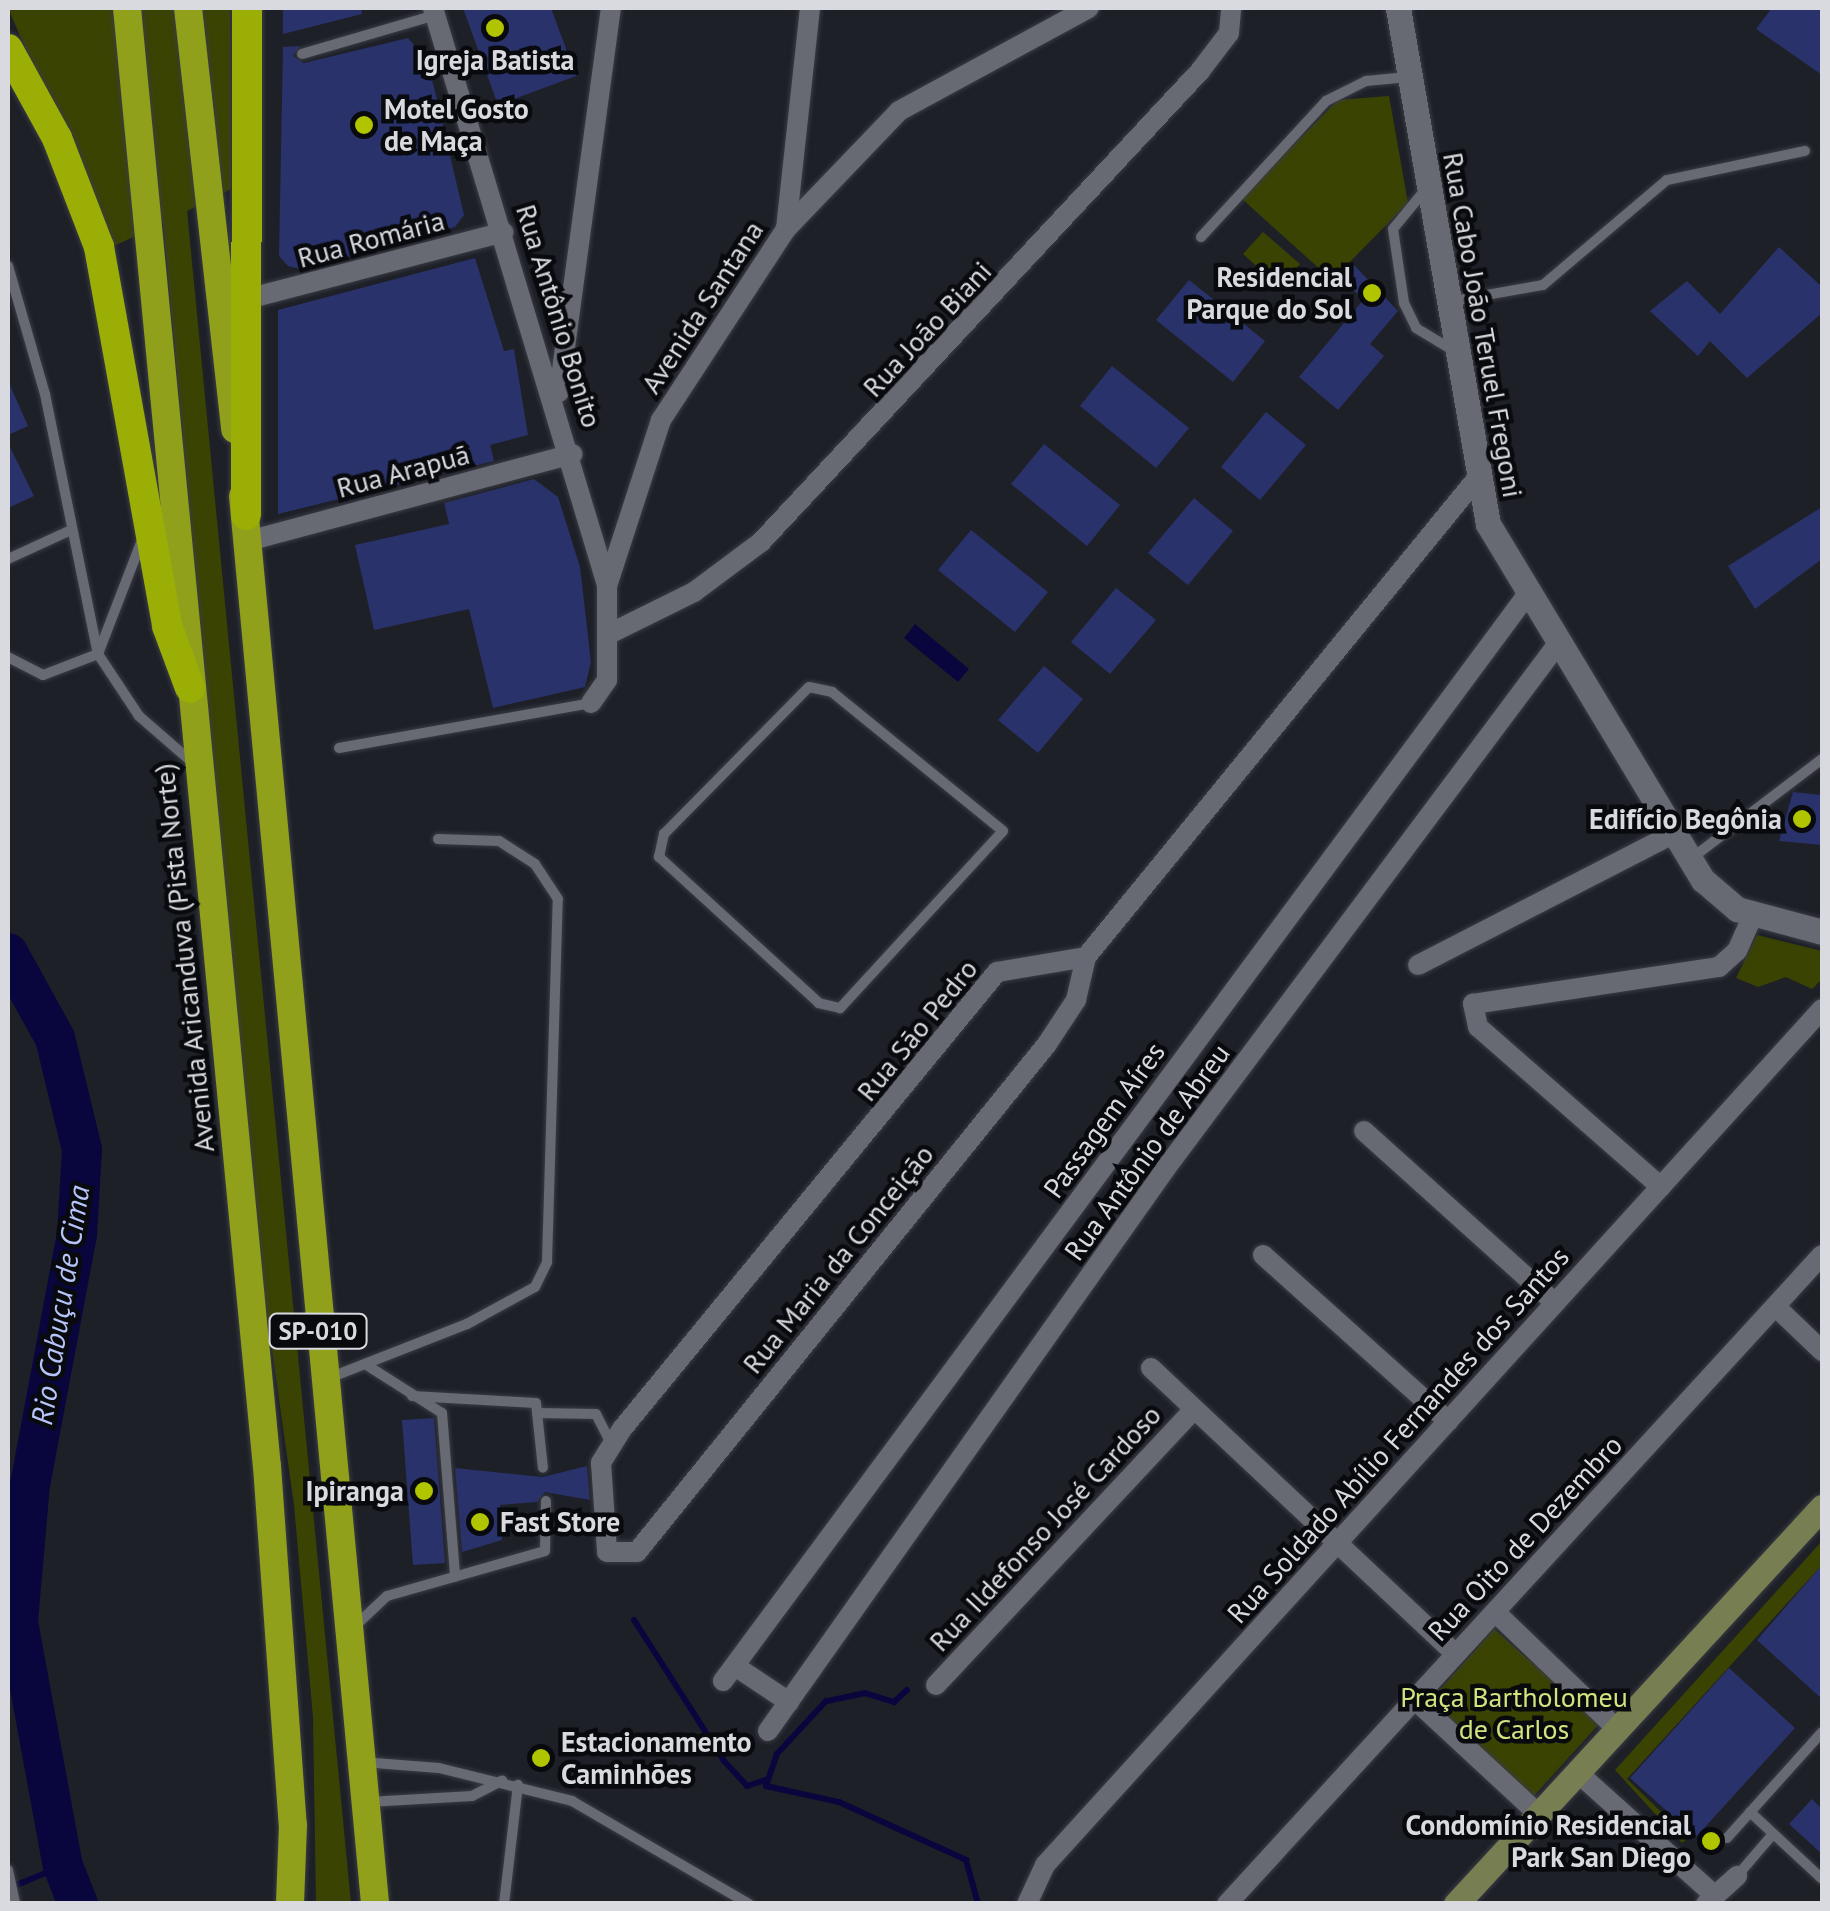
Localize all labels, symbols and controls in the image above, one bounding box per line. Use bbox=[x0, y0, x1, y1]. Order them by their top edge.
marker: Igreja Batista bbox=[484, 17, 506, 39]
place label: Igreja Batista bbox=[416, 43, 574, 77]
place label: Motel Gosto de Maça bbox=[384, 92, 529, 158]
marker: Motel Gosto de Maça bbox=[353, 114, 375, 136]
street label: Rua Cabo João Teruel Fregoni bbox=[1436, 149, 1530, 501]
street label: Rua Antônio Bonito bbox=[509, 200, 609, 432]
street label: Rua Romária bbox=[294, 203, 448, 275]
street label: Avenida Santana bbox=[634, 215, 770, 399]
street label: Rua João Biani bbox=[856, 254, 998, 404]
place label: Residencial Parque do Sol bbox=[1186, 260, 1352, 326]
marker: Residencial Parque do Sol bbox=[1361, 282, 1383, 304]
street label: Rua Arapuã bbox=[333, 437, 473, 505]
street label: Avenida Aricanduva (Pista Norte) bbox=[147, 762, 221, 1154]
place label: Edifício Begônia bbox=[1589, 802, 1782, 836]
marker: Edifício Begônia bbox=[1791, 808, 1813, 830]
street label: Rua São Pedro bbox=[850, 952, 984, 1108]
street label: Passagem Aíres bbox=[1036, 1035, 1172, 1205]
street label: Rua Antônio de Abreu bbox=[1057, 1036, 1237, 1268]
street label: Rua Maria da Conceição bbox=[735, 1138, 941, 1380]
water label: Rio Cabuçu de Cima bbox=[23, 1183, 97, 1427]
street label: Rua Soldado Abílio Fernandes dos Santos bbox=[1220, 1240, 1576, 1630]
road number: SP-010 bbox=[268, 1311, 368, 1351]
street label: Rua Ildefonso José Cardoso bbox=[922, 1398, 1168, 1658]
street label: Rua Oito de Dezembro bbox=[1421, 1428, 1629, 1648]
place label: Ipiranga bbox=[305, 1474, 404, 1508]
marker: Ipiranga bbox=[413, 1480, 435, 1502]
place label: Fast Store bbox=[500, 1505, 620, 1539]
marker: Fast Store bbox=[469, 1511, 491, 1533]
park label: Praça Bartholomeu de Carlos bbox=[1400, 1680, 1628, 1746]
place label: Estacionamento Caminhões bbox=[561, 1725, 752, 1791]
marker: Estacionamento Caminhões bbox=[530, 1747, 552, 1769]
place label: Condomínio Residencial Park San Diego bbox=[1406, 1808, 1691, 1874]
marker: Condomínio Residencial Park San Diego bbox=[1700, 1830, 1722, 1852]

